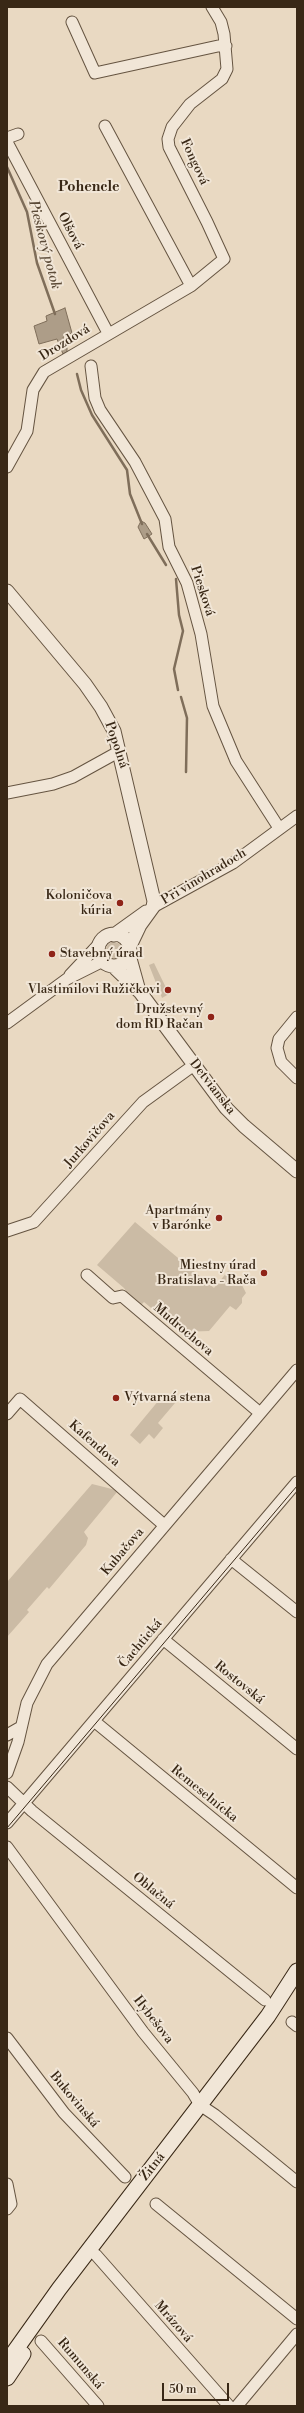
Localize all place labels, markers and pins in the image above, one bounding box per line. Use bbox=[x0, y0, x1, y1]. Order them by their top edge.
place label: Koloničova kúria bbox=[46, 888, 112, 919]
marker: Koloničova kúria bbox=[115, 898, 125, 908]
place label: Stavebný úrad bbox=[60, 946, 143, 962]
marker: Stavebný úrad bbox=[47, 949, 57, 959]
place label: Vlastimilovi Ružičkovi bbox=[28, 982, 160, 998]
marker: Vlastimilovi Ružičkovi bbox=[163, 985, 173, 995]
place label: Družstevný dom RD Račan bbox=[116, 1002, 203, 1033]
marker: Družstevný dom RD Račan bbox=[206, 1012, 216, 1022]
place label: Apartmány v Barónke bbox=[145, 1203, 211, 1234]
marker: Apartmány v Barónke bbox=[214, 1213, 224, 1223]
place label: Miestny úrad Bratislava - Rača bbox=[157, 1258, 256, 1289]
marker: Miestny úrad Bratislava - Rača bbox=[259, 1268, 269, 1278]
place label: Výtvarná stena bbox=[124, 1390, 211, 1406]
marker: Výtvarná stena bbox=[111, 1393, 121, 1403]

